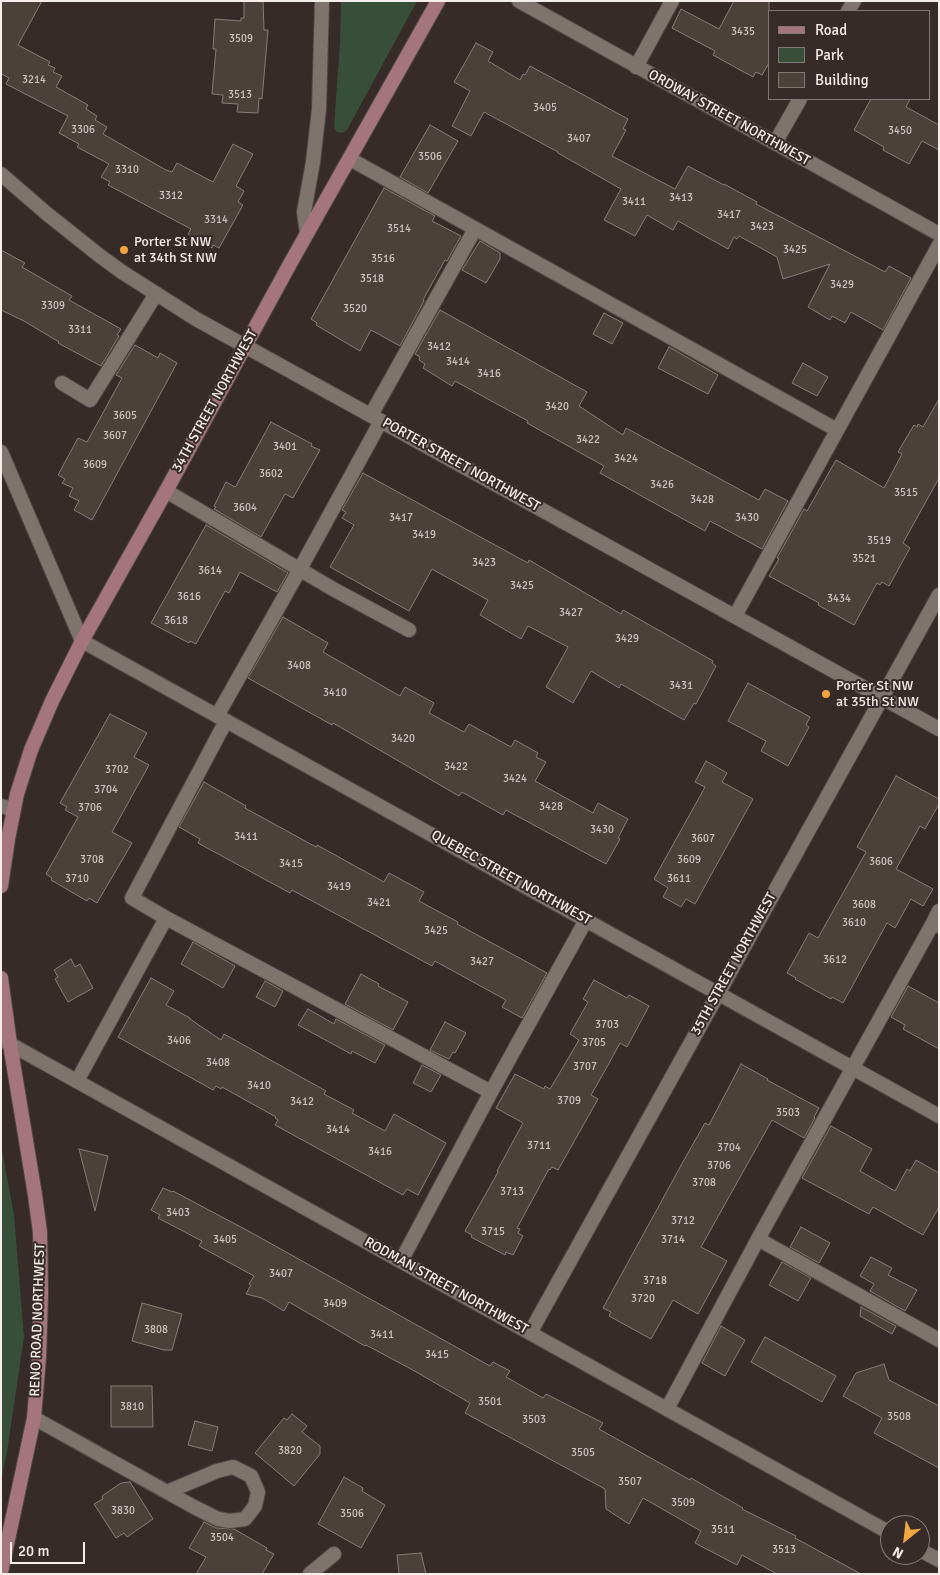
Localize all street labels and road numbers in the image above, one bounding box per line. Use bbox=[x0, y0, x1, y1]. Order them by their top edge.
street label: ORDWAY STREET NORTHWEST bbox=[645, 67, 813, 169]
street label: 34TH STREET NORTHWEST bbox=[169, 327, 261, 475]
street label: PORTER STREET NORTHWEST bbox=[379, 415, 543, 515]
street label: QUEBEC STREET NORTHWEST bbox=[428, 827, 594, 929]
street label: 35TH STREET NORTHWEST bbox=[688, 890, 780, 1038]
street label: RODMAN STREET NORTHWEST bbox=[361, 1234, 531, 1338]
street label: RENO ROAD NORTHWEST bbox=[27, 1243, 49, 1397]

